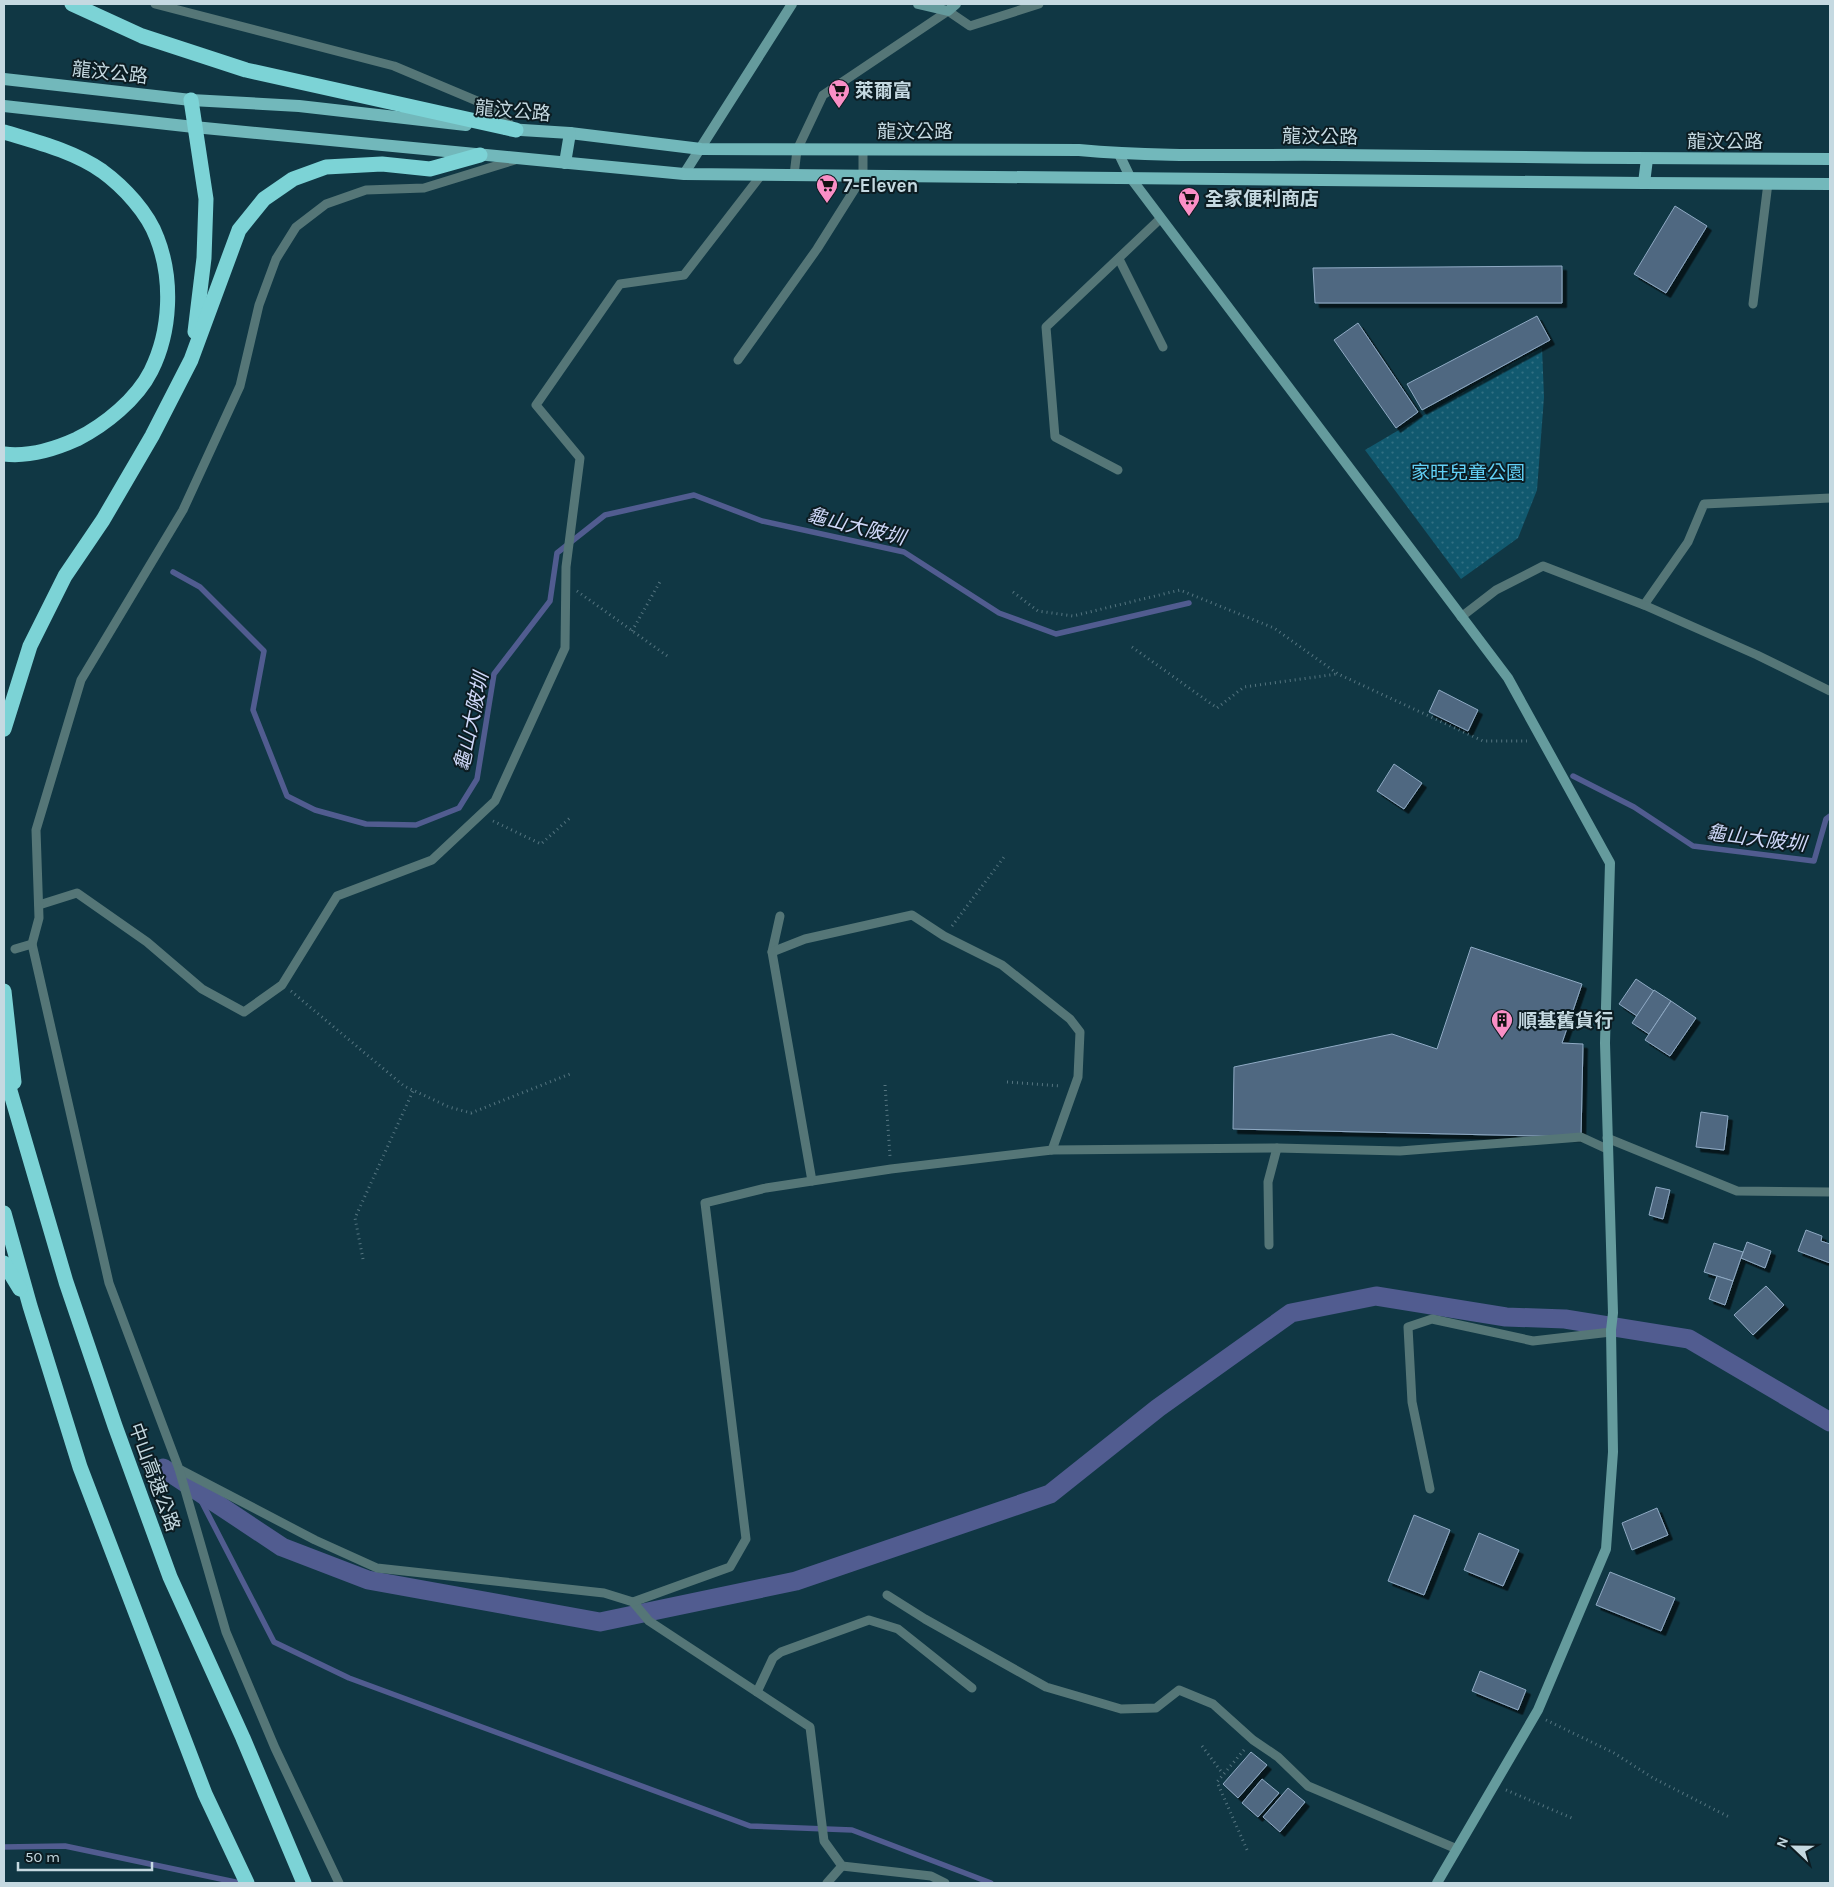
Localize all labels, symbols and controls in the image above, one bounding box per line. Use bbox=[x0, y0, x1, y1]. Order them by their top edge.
street label: 龍汶公路 bbox=[71, 58, 149, 88]
supermarket icon: 萊爾富 bbox=[827, 78, 851, 109]
place label: 萊爾富 bbox=[855, 80, 912, 102]
street label: 龍汶公路 bbox=[474, 97, 552, 125]
street label: 龍汶公路 bbox=[877, 121, 953, 143]
street label: 龍汶公路 bbox=[1282, 125, 1358, 149]
street label: 龍汶公路 bbox=[1687, 131, 1763, 153]
supermarket icon: 7-Eleven bbox=[815, 173, 839, 204]
place label: 7-Eleven bbox=[843, 175, 918, 197]
supermarket icon: 全家便利商店 bbox=[1177, 186, 1201, 217]
place label: 全家便利商店 bbox=[1205, 188, 1319, 210]
park label: 家旺兒童公園 bbox=[1411, 462, 1525, 484]
water label: 龜山大陂圳 bbox=[805, 503, 910, 550]
water label: 龜山大陂圳 bbox=[450, 668, 494, 773]
water label: 龜山大陂圳 bbox=[1705, 821, 1810, 856]
building icon: 順基舊貨行 bbox=[1490, 1008, 1514, 1039]
place label: 順基舊貨行 bbox=[1518, 1010, 1613, 1032]
street label: 中山高速公路 bbox=[124, 1420, 184, 1535]
north arrow bbox=[1769, 1822, 1819, 1872]
text: N bbox=[1773, 1834, 1792, 1850]
scale bar bbox=[18, 1840, 151, 1872]
text: 50 m bbox=[25, 1848, 60, 1866]

